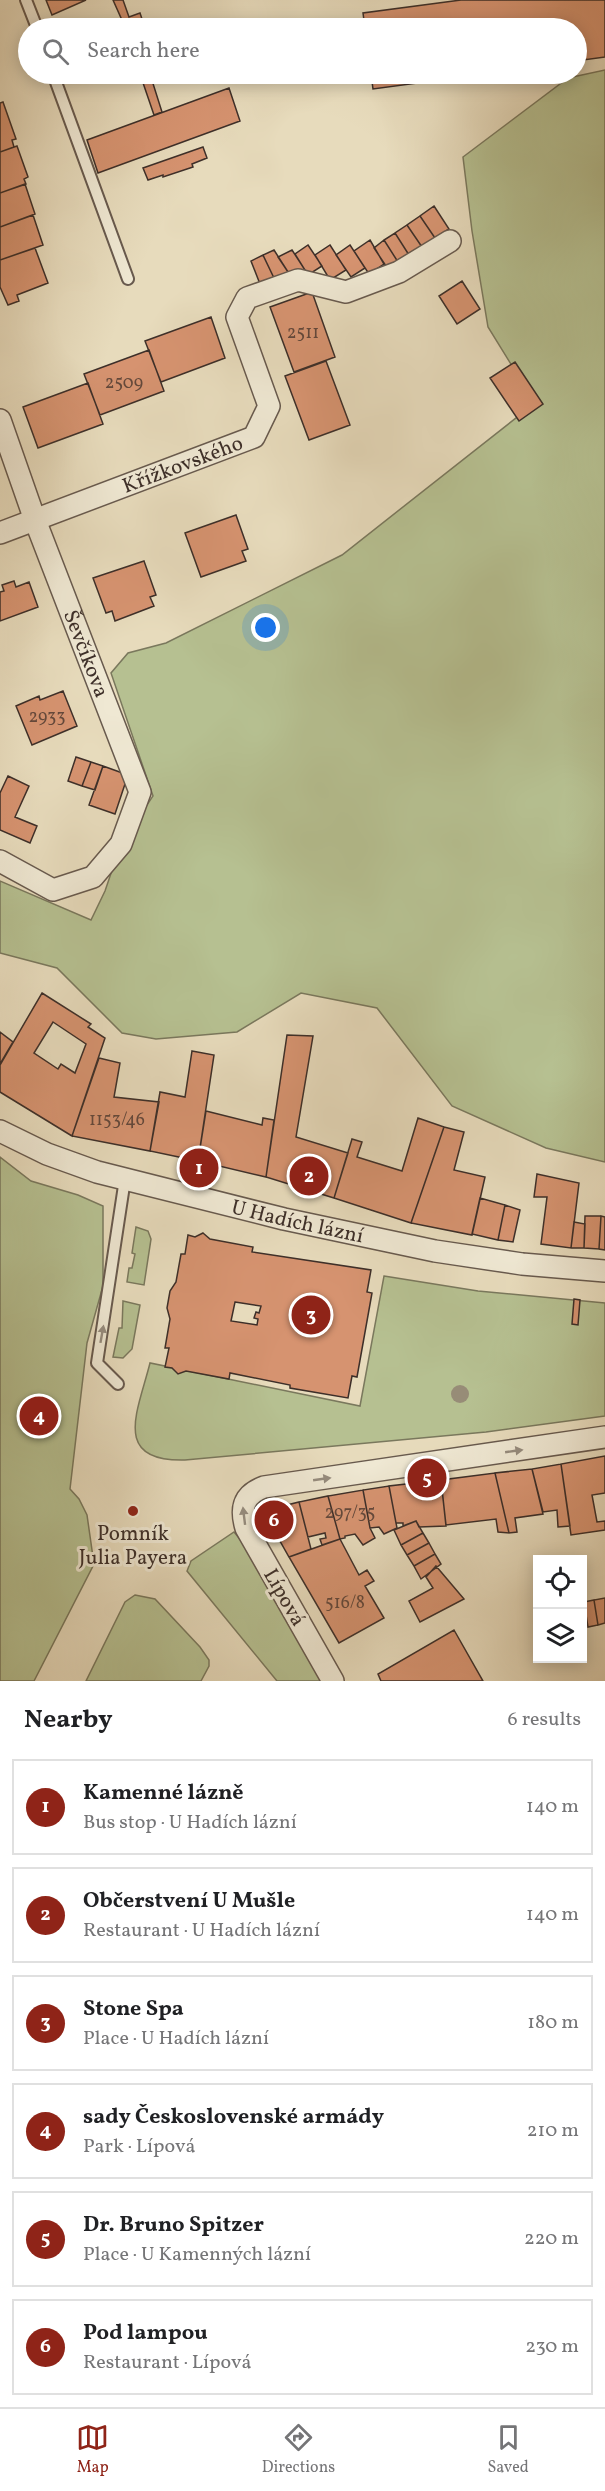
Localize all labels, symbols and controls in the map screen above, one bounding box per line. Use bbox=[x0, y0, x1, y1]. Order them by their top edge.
search box bbox=[18, 18, 587, 84]
icon: search bbox=[39, 35, 72, 68]
text: Search here bbox=[87, 36, 200, 67]
house number: 2511 bbox=[287, 321, 319, 346]
house number: 2509 bbox=[105, 371, 143, 396]
street label: Křížkovského bbox=[118, 429, 247, 501]
street label: Ševčíkova bbox=[55, 606, 115, 702]
your location bbox=[251, 613, 280, 642]
house number: 2933 bbox=[29, 705, 65, 730]
house number: 1153/46 bbox=[89, 1108, 145, 1133]
pin: 1 bbox=[180, 1146, 218, 1190]
pin: 2 bbox=[290, 1154, 328, 1198]
street label: U Hadích lázní bbox=[228, 1193, 367, 1252]
pin: 3 bbox=[292, 1292, 330, 1338]
one-way arrow bbox=[98, 1325, 107, 1344]
pin: 4 bbox=[20, 1394, 58, 1438]
one-way arrow bbox=[505, 1446, 524, 1455]
pin: 5 bbox=[408, 1456, 446, 1500]
one-way arrow bbox=[312, 1474, 331, 1483]
pin: 6 bbox=[254, 1498, 294, 1543]
house number: 297/35 bbox=[325, 1501, 375, 1526]
marker: Pomník Julia Payera bbox=[126, 1504, 140, 1518]
one-way arrow bbox=[239, 1507, 249, 1526]
place label: Pomník Julia Payera bbox=[79, 1520, 187, 1573]
map controls bbox=[533, 1555, 587, 1663]
button: locate bbox=[533, 1555, 587, 1609]
street label: Lípová bbox=[255, 1563, 312, 1632]
house number: 516/8 bbox=[325, 1591, 365, 1616]
button: layers bbox=[533, 1609, 587, 1663]
text: Nearby bbox=[24, 1702, 113, 1738]
text: 6 results bbox=[508, 1706, 581, 1734]
text: Kamenné lázně bbox=[83, 1778, 244, 1809]
text: 1 bbox=[41, 1793, 50, 1821]
text: 140 m bbox=[526, 1793, 579, 1821]
text: Bus stop · U Hadích lázní bbox=[83, 1809, 297, 1837]
text: Občerstvení U Mušle bbox=[83, 1886, 295, 1917]
text: 2 bbox=[40, 1901, 51, 1929]
text: 140 m bbox=[526, 1901, 579, 1929]
text: Restaurant · U Hadích lázní bbox=[83, 1917, 320, 1945]
text: Stone Spa bbox=[83, 1994, 184, 2025]
text: 3 bbox=[40, 2009, 51, 2037]
text: 180 m bbox=[527, 2009, 579, 2037]
text: Place · U Hadích lázní bbox=[83, 2025, 269, 2053]
text: sady Československé armády bbox=[83, 2102, 384, 2133]
text: 4 bbox=[39, 2117, 52, 2145]
text: 210 m bbox=[527, 2117, 579, 2145]
text: Park · Lípová bbox=[83, 2133, 195, 2161]
text: Dr. Bruno Spitzer bbox=[83, 2210, 264, 2241]
text: 5 bbox=[41, 2225, 50, 2253]
text: 220 m bbox=[524, 2225, 579, 2253]
text: Place · U Kamenných lázní bbox=[83, 2241, 311, 2269]
text: Pod lampou bbox=[83, 2318, 208, 2349]
text: 6 bbox=[40, 2333, 51, 2361]
text: 230 m bbox=[525, 2333, 579, 2361]
text: Restaurant · Lípová bbox=[83, 2349, 251, 2377]
tab: Map bbox=[76, 2421, 109, 2479]
tab: Directions bbox=[262, 2421, 335, 2479]
tab: Saved bbox=[488, 2421, 529, 2479]

